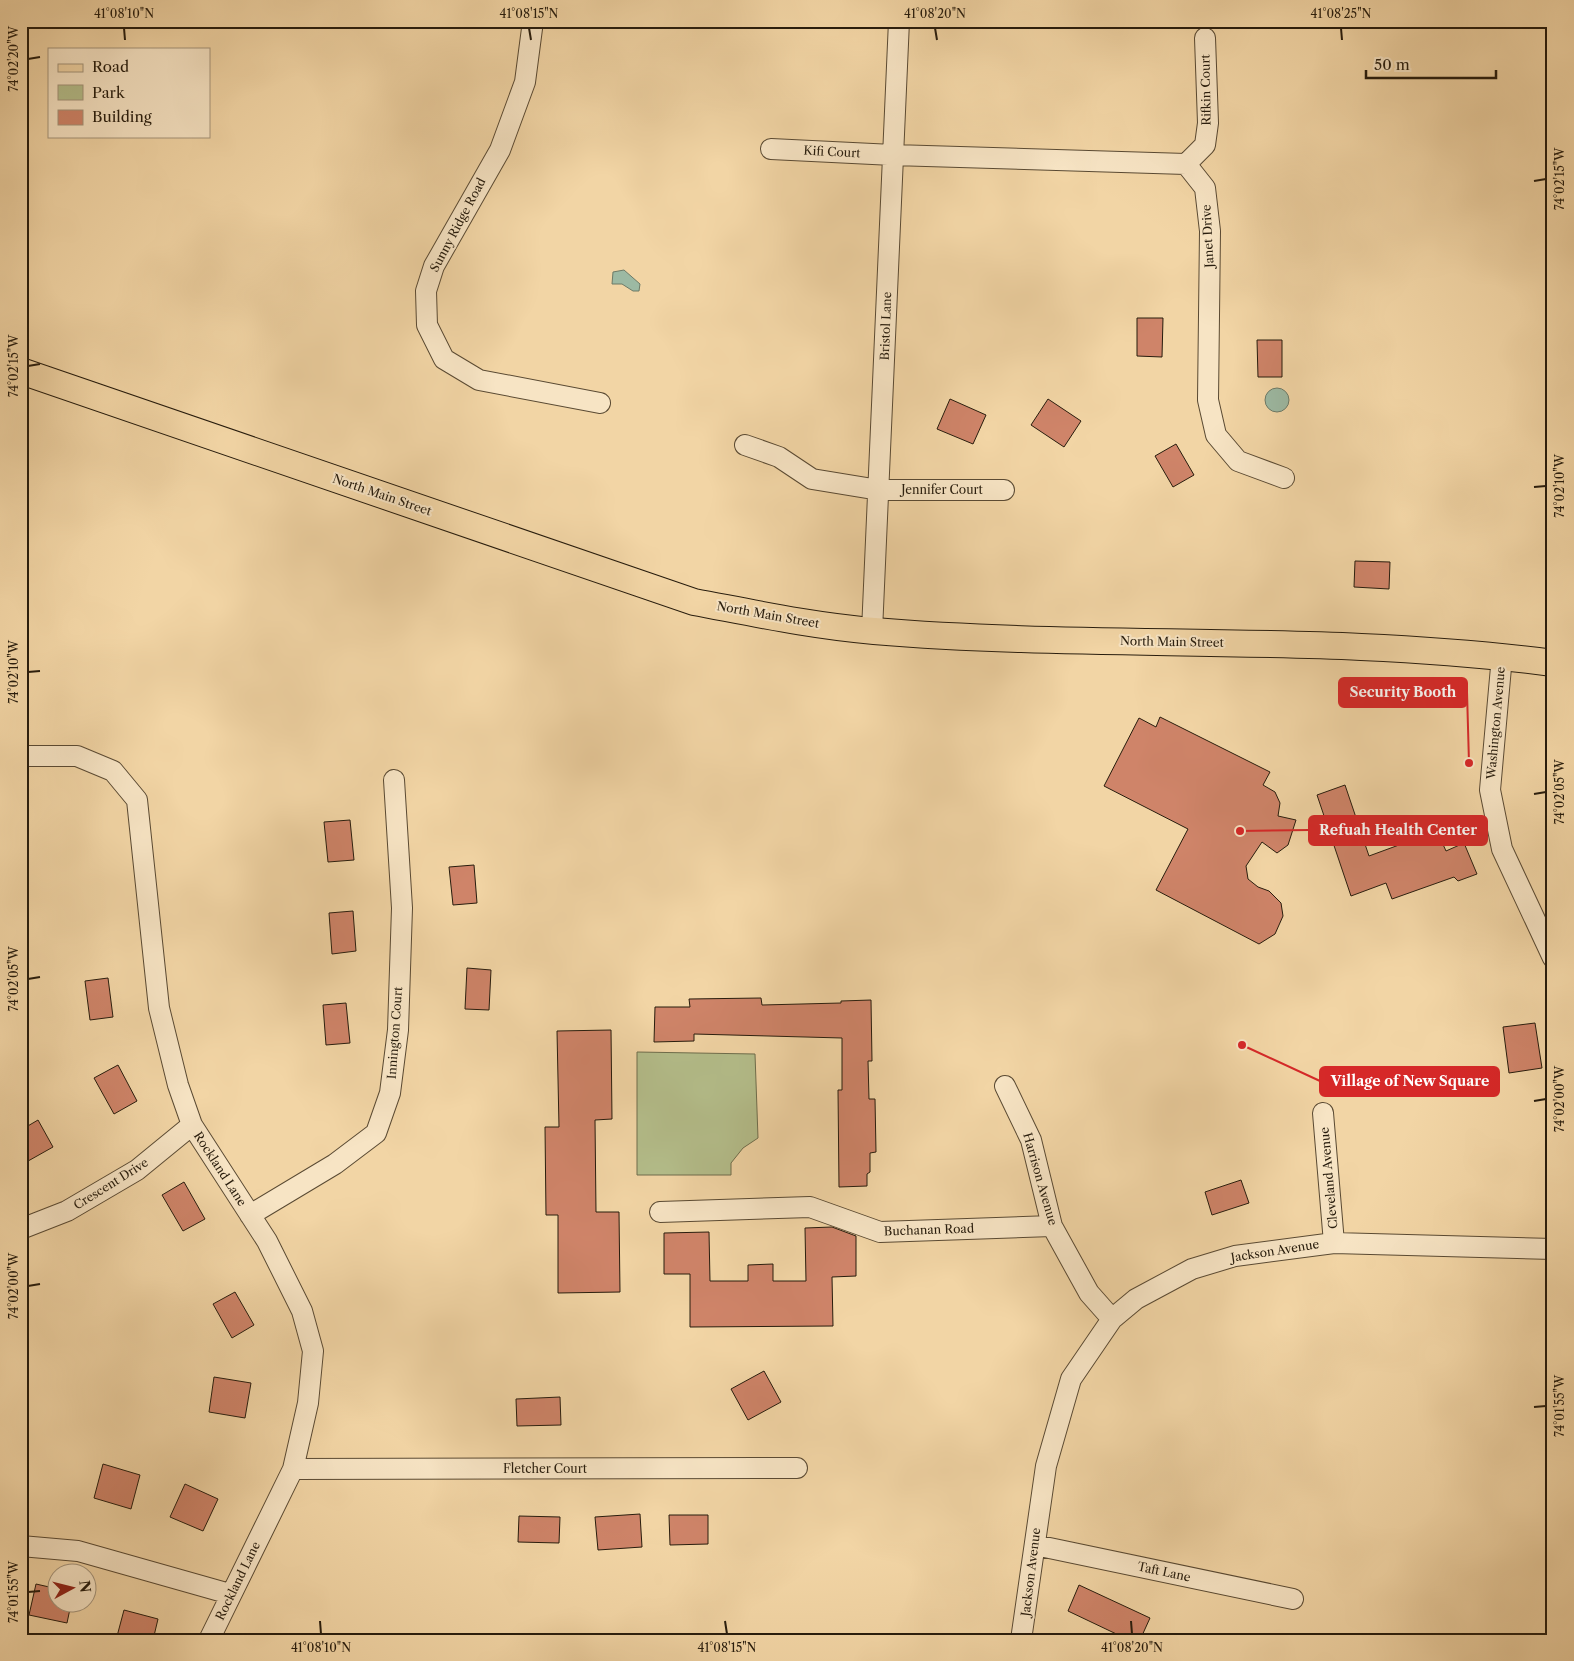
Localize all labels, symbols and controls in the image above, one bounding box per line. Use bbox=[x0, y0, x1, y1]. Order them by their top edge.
text: 41°08'10"N bbox=[94, 6, 154, 21]
text: 41°08'15"N bbox=[499, 6, 559, 21]
text: 41°08'20"N bbox=[904, 6, 966, 21]
text: 41°08'25"N bbox=[1311, 6, 1372, 21]
text: 74°02'20"W bbox=[6, 25, 21, 92]
legend bbox=[48, 48, 210, 138]
scale bar bbox=[1366, 48, 1496, 80]
street label: Rifkin Court bbox=[1197, 54, 1214, 126]
text: 50 m bbox=[1374, 55, 1410, 74]
text: Road bbox=[92, 57, 129, 76]
text: Park bbox=[92, 83, 126, 102]
text: Building bbox=[92, 107, 152, 126]
street label: Kifi Court bbox=[803, 143, 862, 161]
text: 74°02'15"W bbox=[1552, 147, 1567, 210]
street label: Sunny Ridge Road bbox=[426, 175, 489, 274]
street label: Janet Drive bbox=[1198, 204, 1217, 270]
street label: Bristol Lane bbox=[877, 291, 894, 361]
text: 74°02'15"W bbox=[6, 334, 21, 397]
text: 74°02'10"W bbox=[1552, 453, 1567, 518]
street label: North Main Street bbox=[331, 471, 434, 519]
street label: Jennifer Court bbox=[899, 482, 984, 497]
street label: North Main Street bbox=[716, 598, 821, 631]
street label: North Main Street bbox=[1120, 633, 1225, 650]
text: 74°02'10"W bbox=[6, 639, 21, 704]
street label: Washington Avenue bbox=[1483, 666, 1508, 781]
callout: Security Booth bbox=[1339, 678, 1467, 707]
text: Security Booth bbox=[1350, 683, 1457, 701]
text: 74°02'05"W bbox=[1552, 759, 1567, 825]
callout: Refuah Health Center bbox=[1309, 816, 1487, 845]
text: Refuah Health Center bbox=[1319, 821, 1477, 839]
text: 74°02'05"W bbox=[6, 946, 21, 1012]
street label: Innington Court bbox=[384, 985, 405, 1080]
text: 74°02'00"W bbox=[1552, 1065, 1567, 1132]
callout: Village of New Square bbox=[1320, 1067, 1499, 1096]
text: Village of New Square bbox=[1330, 1072, 1489, 1090]
street label: Cleveland Avenue bbox=[1317, 1126, 1340, 1230]
street label: Rockland Lane bbox=[191, 1129, 250, 1209]
street label: Harrison Avenue bbox=[1020, 1131, 1061, 1227]
street label: Crescent Drive bbox=[71, 1154, 151, 1213]
street label: Buchanan Road bbox=[884, 1220, 975, 1239]
street label: Jackson Avenue bbox=[1228, 1236, 1320, 1265]
text: 74°02'00"W bbox=[6, 1252, 21, 1319]
text: 74°01'55"W bbox=[1552, 1374, 1567, 1437]
street label: Fletcher Court bbox=[503, 1461, 588, 1476]
street label: Jackson Avenue bbox=[1017, 1527, 1043, 1619]
street label: Rockland Lane bbox=[212, 1539, 263, 1623]
street label: Taft Lane bbox=[1136, 1559, 1192, 1585]
text: 74°01'55"W bbox=[6, 1560, 21, 1623]
north arrow bbox=[48, 1564, 98, 1614]
text: N bbox=[75, 1579, 95, 1594]
text: 41°08'10"N bbox=[291, 1640, 351, 1655]
text: 41°08'15"N bbox=[697, 1640, 757, 1655]
text: 41°08'20"N bbox=[1101, 1640, 1163, 1655]

